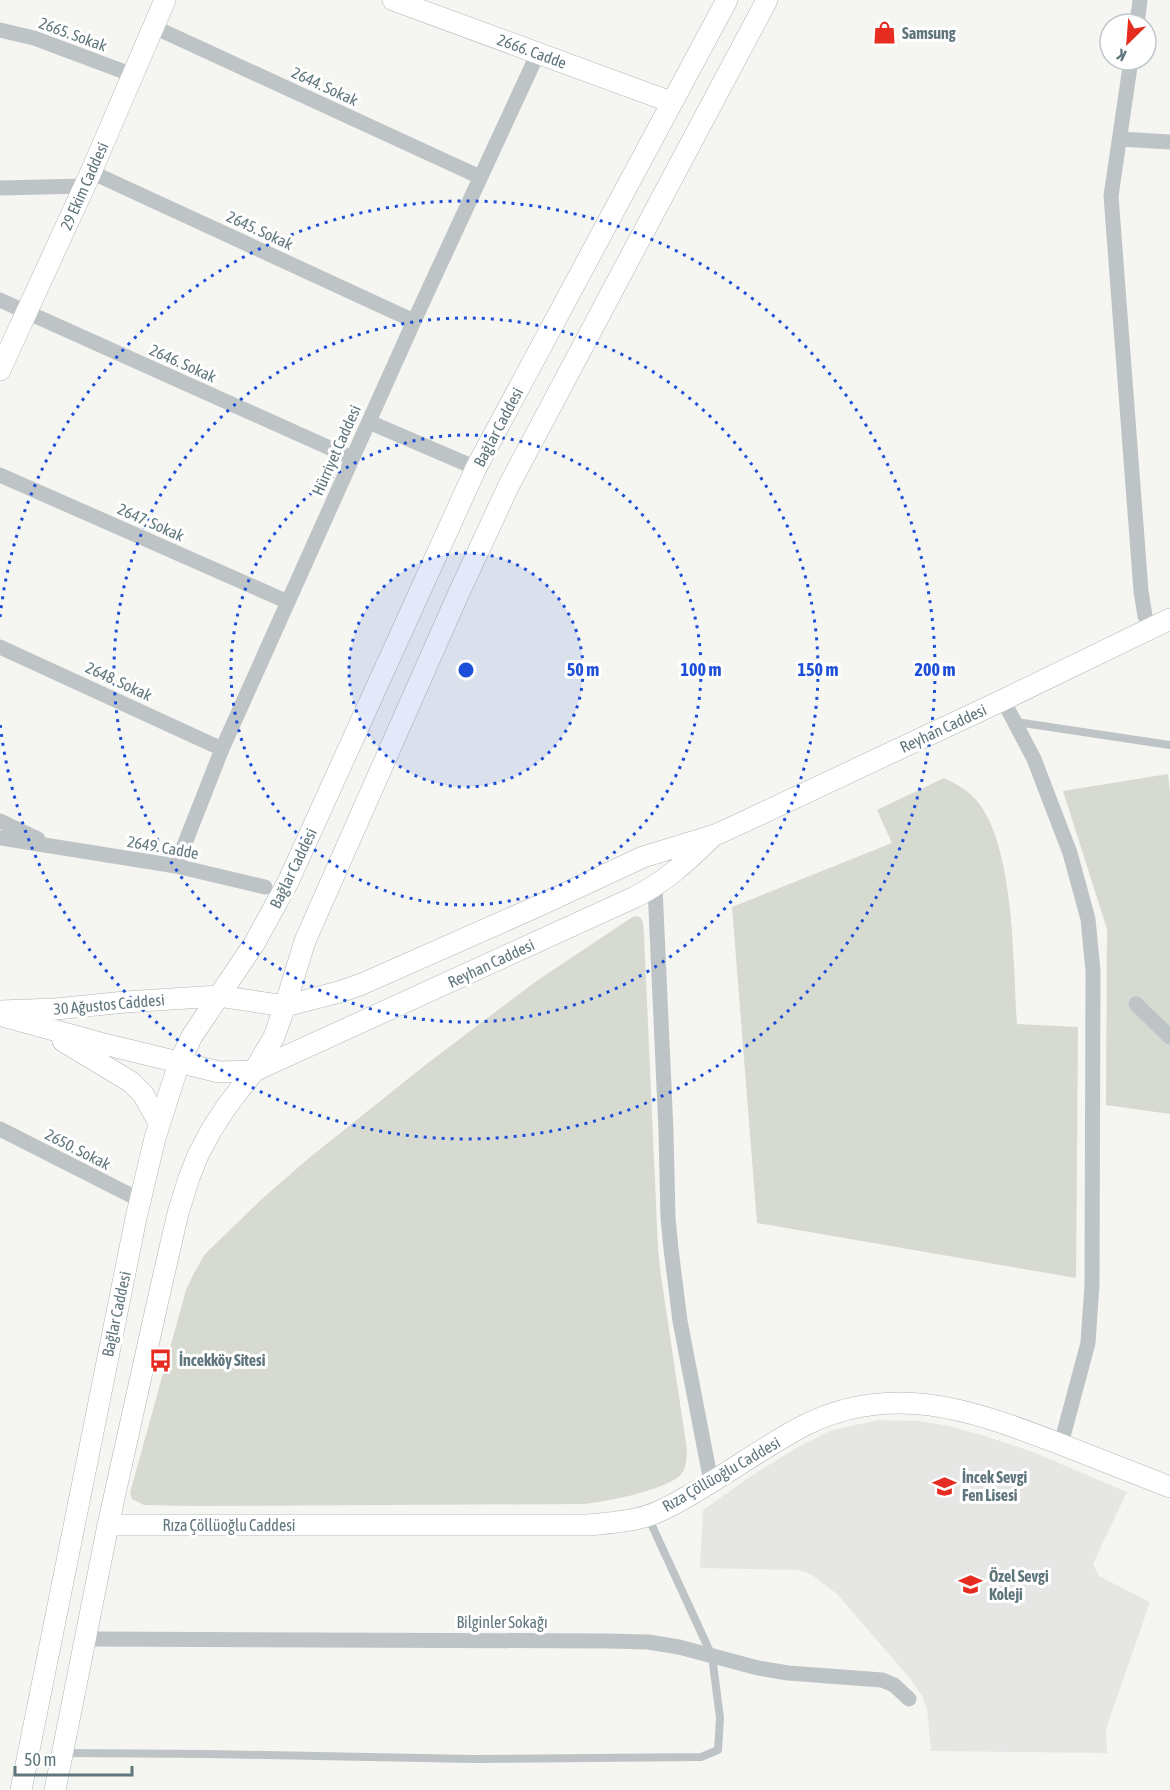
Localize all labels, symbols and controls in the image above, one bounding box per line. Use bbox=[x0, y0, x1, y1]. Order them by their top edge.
north arrow bbox=[1098, 12, 1158, 72]
street label: 2665. Sokak bbox=[37, 13, 109, 55]
shop icon: Samsung bbox=[871, 20, 897, 46]
place label: Samsung bbox=[902, 24, 956, 42]
street label: 2666. Cadde bbox=[495, 30, 569, 72]
text: K bbox=[1114, 46, 1129, 65]
street label: 2644. Sokak bbox=[289, 63, 361, 109]
street label: 29 Ekim Caddesi bbox=[57, 139, 111, 233]
street label: 2645. Sokak bbox=[224, 207, 296, 253]
street label: 2646. Sokak bbox=[147, 340, 219, 386]
street label: Bağlar Caddesi bbox=[470, 384, 527, 470]
street label: Hürriyet Caddesi bbox=[308, 402, 365, 498]
street label: 2647. Sokak bbox=[115, 499, 187, 545]
street label: 2648. Sokak bbox=[83, 658, 155, 704]
text: 50 m bbox=[567, 659, 599, 680]
text: 100 m bbox=[681, 659, 721, 680]
text: 150 m bbox=[798, 659, 838, 680]
text: 200 m bbox=[915, 659, 955, 680]
centre of rings bbox=[456, 660, 476, 680]
street label: Reyhan Caddesi bbox=[897, 700, 989, 757]
street label: Bağlar Caddesi bbox=[266, 825, 321, 911]
street label: 2649. Cadde bbox=[126, 832, 200, 862]
street label: Reyhan Caddesi bbox=[445, 935, 537, 992]
street label: 30 Ağustos Caddesi bbox=[53, 990, 165, 1019]
street label: 2650. Sokak bbox=[42, 1125, 114, 1173]
street label: Bağlar Caddesi bbox=[98, 1270, 135, 1359]
bus stop icon: İncekköy Sitesi bbox=[148, 1347, 174, 1373]
place label: İncekköy Sitesi bbox=[179, 1351, 266, 1369]
street label: Rıza Çöllüoğlu Caddesi bbox=[659, 1433, 784, 1516]
place label: İncek Sevgi Fen Lisesi bbox=[962, 1468, 1028, 1504]
school or university icon: İncek Sevgi Fen Lisesi bbox=[931, 1473, 957, 1499]
street label: Rıza Çöllüoğlu Caddesi bbox=[163, 1516, 295, 1535]
place label: Özel Sevgi Koleji bbox=[989, 1567, 1049, 1603]
school or university icon: Özel Sevgi Koleji bbox=[958, 1572, 984, 1598]
street label: Bilginler Sokağı bbox=[456, 1613, 548, 1632]
scale bar bbox=[15, 1739, 132, 1777]
text: 50 m bbox=[24, 1749, 56, 1770]

